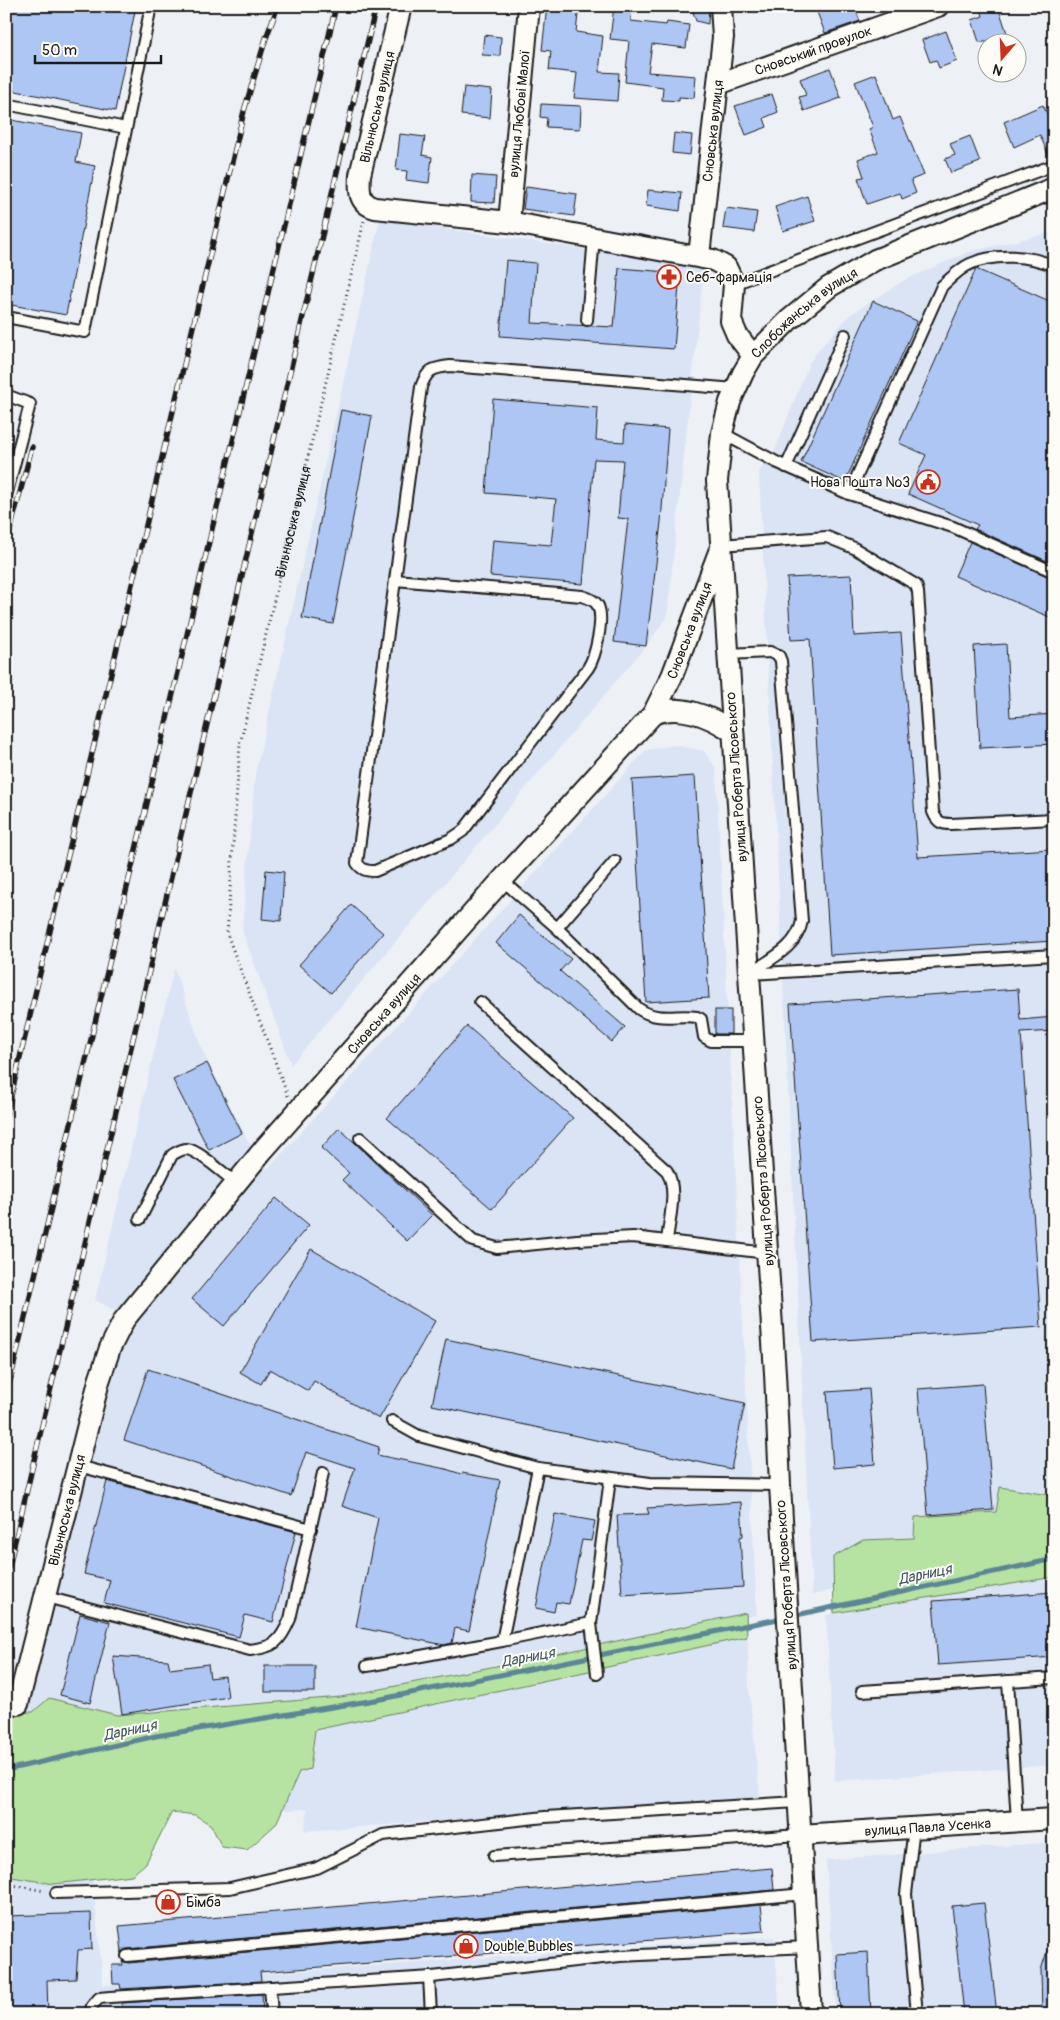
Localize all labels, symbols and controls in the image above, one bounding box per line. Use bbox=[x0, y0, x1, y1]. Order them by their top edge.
street label: Сновський провулок bbox=[752, 22, 874, 79]
scale bar bbox=[35, 32, 161, 64]
north arrow bbox=[978, 32, 1028, 82]
text: 50 m bbox=[42, 41, 77, 60]
street label: вулиця Любові Малої bbox=[505, 49, 534, 178]
street label: Вільнюська вулиця bbox=[356, 50, 399, 165]
text: N bbox=[991, 60, 1005, 79]
street label: Сновська вулиця bbox=[699, 79, 727, 183]
pharmacy icon: Себ-фармація bbox=[656, 264, 682, 290]
street label: Слобожанська вулиця bbox=[748, 264, 861, 362]
place label: Себ-фармація bbox=[686, 269, 772, 286]
street label: Вільнюська вулиця bbox=[272, 464, 315, 579]
public building icon: Нова Пошта №3 bbox=[915, 469, 941, 495]
place label: Нова Пошта №3 bbox=[810, 474, 910, 491]
street label: Сновська вулиця bbox=[664, 580, 716, 681]
street label: вулиця Роберта Лісовського bbox=[722, 691, 751, 863]
street label: Сновська вулиця bbox=[344, 970, 425, 1058]
street label: вулиця Роберта Лісовського bbox=[749, 1095, 778, 1267]
street label: Вільнюська вулиця bbox=[45, 1453, 89, 1568]
street label: вулиця Роберта Лісовського bbox=[772, 1499, 801, 1671]
water label: Дарниця bbox=[896, 1559, 955, 1590]
water label: Дарниця bbox=[499, 1643, 558, 1672]
water label: Дарниця bbox=[101, 1715, 160, 1746]
street label: вулиця Павла Усенка bbox=[864, 1815, 992, 1840]
shop icon: Бімба bbox=[155, 1889, 181, 1915]
place label: Бімба bbox=[186, 1894, 221, 1911]
shop icon: Double Bubbles bbox=[453, 1933, 479, 1959]
place label: Double Bubbles bbox=[484, 1938, 573, 1955]

